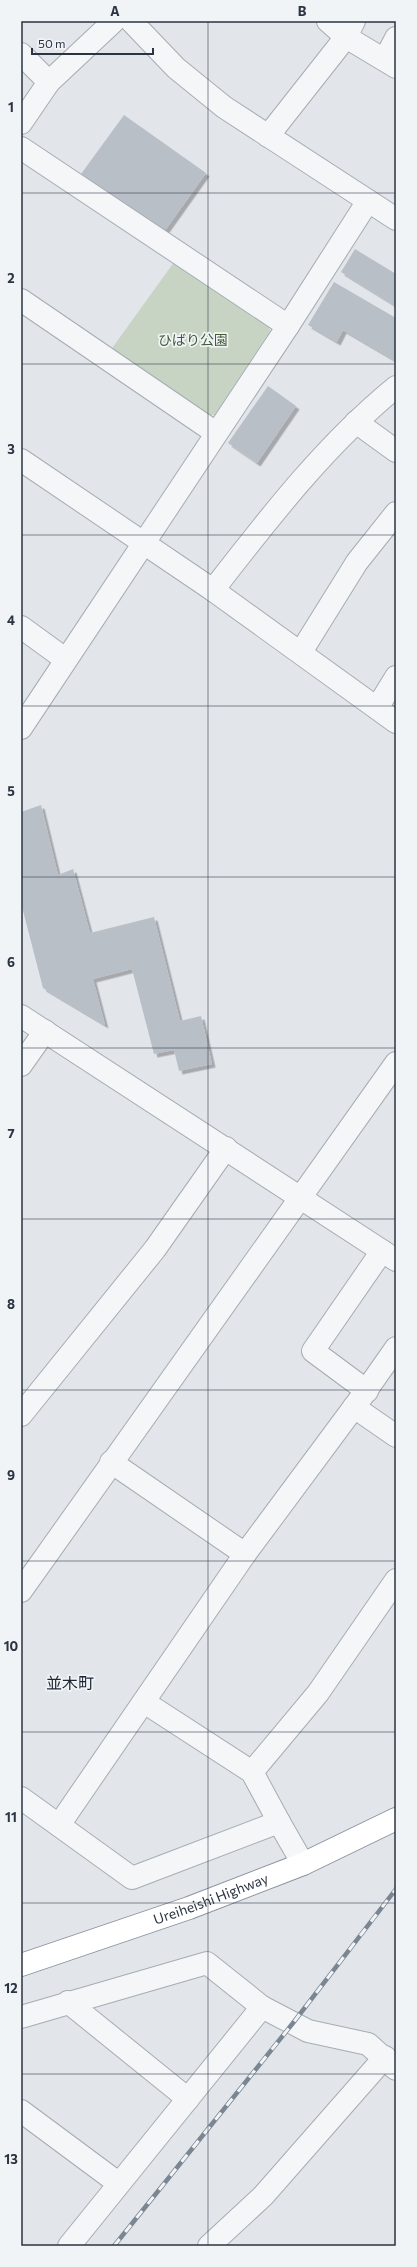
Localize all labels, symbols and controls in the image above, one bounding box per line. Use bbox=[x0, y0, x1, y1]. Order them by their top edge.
text: A bbox=[110, 3, 120, 19]
text: B bbox=[298, 3, 307, 19]
scale bar bbox=[32, 30, 153, 56]
text: 50 m bbox=[38, 36, 66, 50]
text: 1 bbox=[8, 99, 14, 115]
text: 2 bbox=[7, 270, 15, 286]
park label: ひばり公園 bbox=[158, 331, 228, 348]
text: 3 bbox=[7, 441, 15, 457]
text: 4 bbox=[7, 612, 15, 628]
text: 5 bbox=[7, 783, 15, 799]
text: 6 bbox=[7, 954, 15, 970]
text: 7 bbox=[7, 1125, 15, 1141]
text: 8 bbox=[7, 1296, 15, 1312]
text: 9 bbox=[7, 1467, 15, 1483]
text: 10 bbox=[4, 1638, 19, 1654]
district label: 並木町 bbox=[46, 1673, 94, 1692]
text: 11 bbox=[5, 1809, 17, 1825]
street label: Ureiheishi Highway bbox=[151, 1869, 271, 1927]
text: 12 bbox=[4, 1980, 18, 1996]
text: 13 bbox=[4, 2151, 18, 2167]

